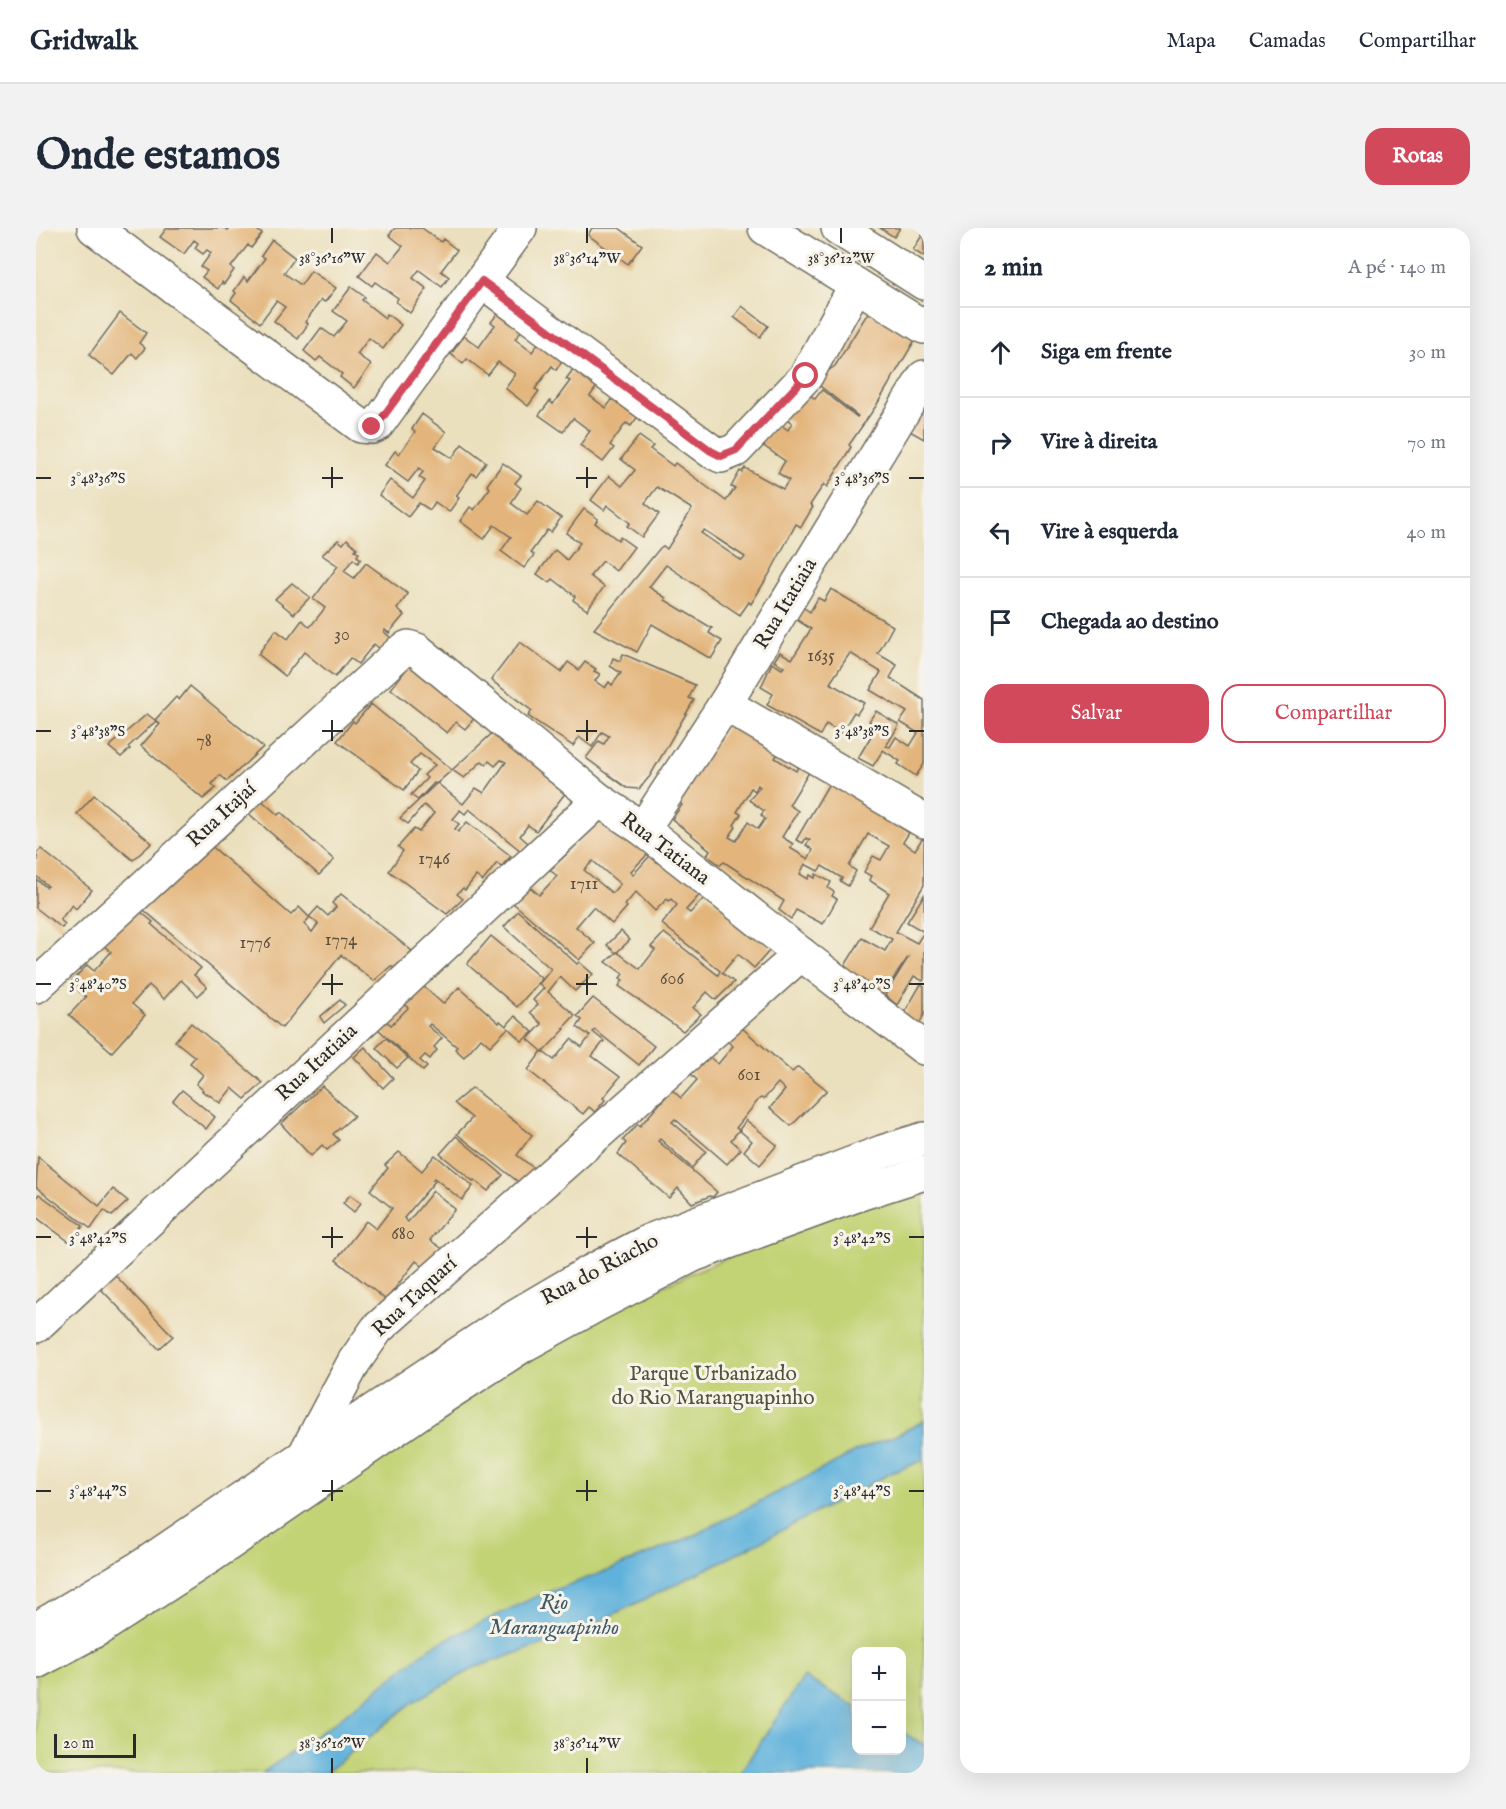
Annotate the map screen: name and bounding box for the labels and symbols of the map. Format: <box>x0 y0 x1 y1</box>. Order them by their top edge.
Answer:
text: 38°36'16"W <box>299 249 366 268</box>
text: 38°36'14"W <box>553 249 621 268</box>
text: 38°36'12"W <box>808 249 875 268</box>
route start <box>792 362 818 388</box>
route end <box>358 413 384 439</box>
text: 3°48'36"S <box>71 469 125 488</box>
text: 3°48'36"S <box>835 469 889 488</box>
street label: Rua Itatiaia <box>748 552 824 655</box>
house number: 30 <box>334 624 350 647</box>
house number: 1635 <box>807 645 835 668</box>
text: 3°48'38"S <box>71 722 125 741</box>
text: 3°48'38"S <box>835 722 889 741</box>
house number: 78 <box>196 730 212 753</box>
street label: Rua Itajaí <box>182 775 263 854</box>
street label: Rua Tatiana <box>615 807 716 892</box>
house number: 1746 <box>418 848 450 871</box>
house number: 1711 <box>570 873 598 896</box>
house number: 1774 <box>325 929 357 952</box>
house number: 1776 <box>239 932 271 955</box>
house number: 606 <box>660 968 684 991</box>
text: 3°48'40"S <box>69 975 127 994</box>
text: 3°48'40"S <box>833 975 891 994</box>
street label: Rua Itatiaia <box>270 1018 364 1108</box>
house number: 601 <box>737 1064 761 1087</box>
house number: 680 <box>391 1223 415 1246</box>
street label: Rua do Riacho <box>536 1228 664 1312</box>
text: 3°48'42"S <box>69 1229 127 1248</box>
text: 3°48'42"S <box>833 1229 891 1248</box>
street label: Rua Taquarí <box>367 1250 464 1343</box>
park label: Parque Urbanizado do Rio Maranguapinho <box>611 1361 815 1412</box>
text: 3°48'44"S <box>69 1482 127 1501</box>
text: 3°48'44"S <box>833 1482 891 1501</box>
water label: Rio Maranguapinho <box>489 1589 619 1642</box>
scale bar <box>54 1731 136 1758</box>
text: 38°36'16"W <box>299 1734 366 1753</box>
text: 38°36'14"W <box>553 1734 621 1753</box>

